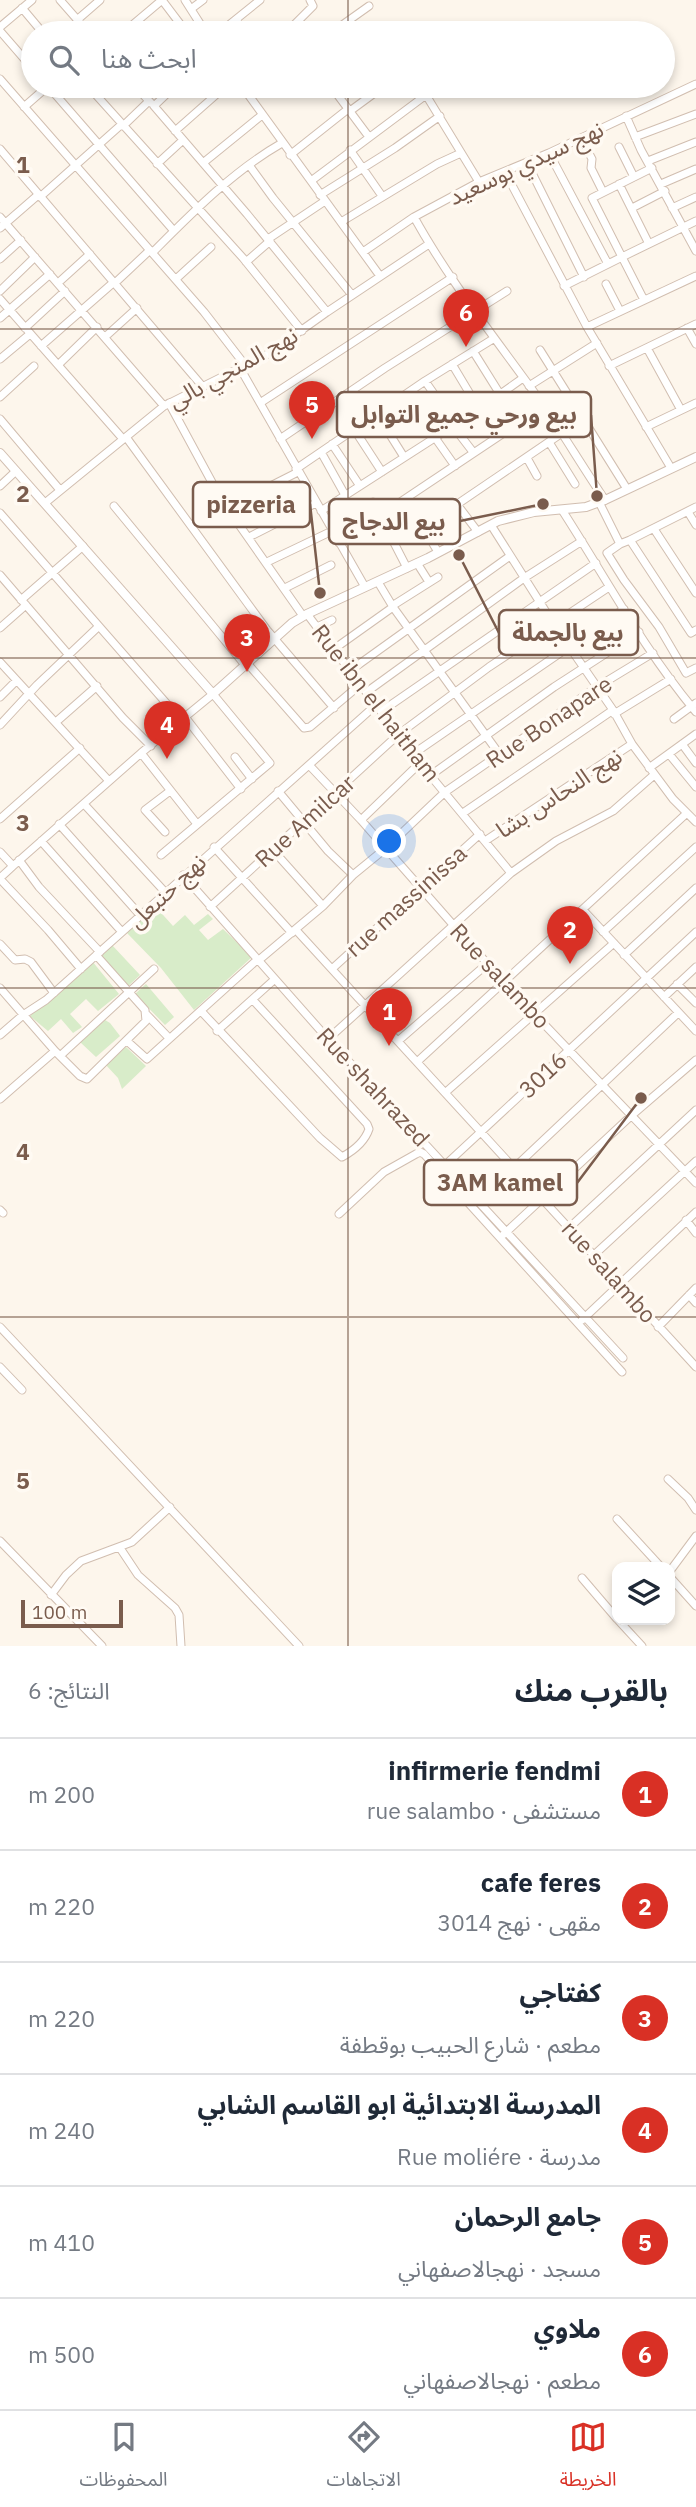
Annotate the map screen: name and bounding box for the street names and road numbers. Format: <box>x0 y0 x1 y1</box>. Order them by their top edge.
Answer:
street label: نهج سيدي بوسعيد <box>443 113 609 214</box>
street label: نهج المنجي بالي <box>162 319 304 418</box>
street label: Rue ibn el haitham <box>306 617 448 787</box>
street label: Rue Bonapare <box>480 668 617 774</box>
street label: نهج النحاس بشا <box>490 740 629 847</box>
street label: Rue Amilcar <box>248 767 361 873</box>
street label: rue massinissa <box>338 838 472 963</box>
street label: نهج حنبعل <box>121 846 214 936</box>
street label: Rue salambo <box>444 916 557 1035</box>
street label: Rue shahrazed <box>311 1020 437 1152</box>
street label: 3016 <box>512 1044 573 1104</box>
street label: rue salambo <box>556 1214 664 1329</box>

